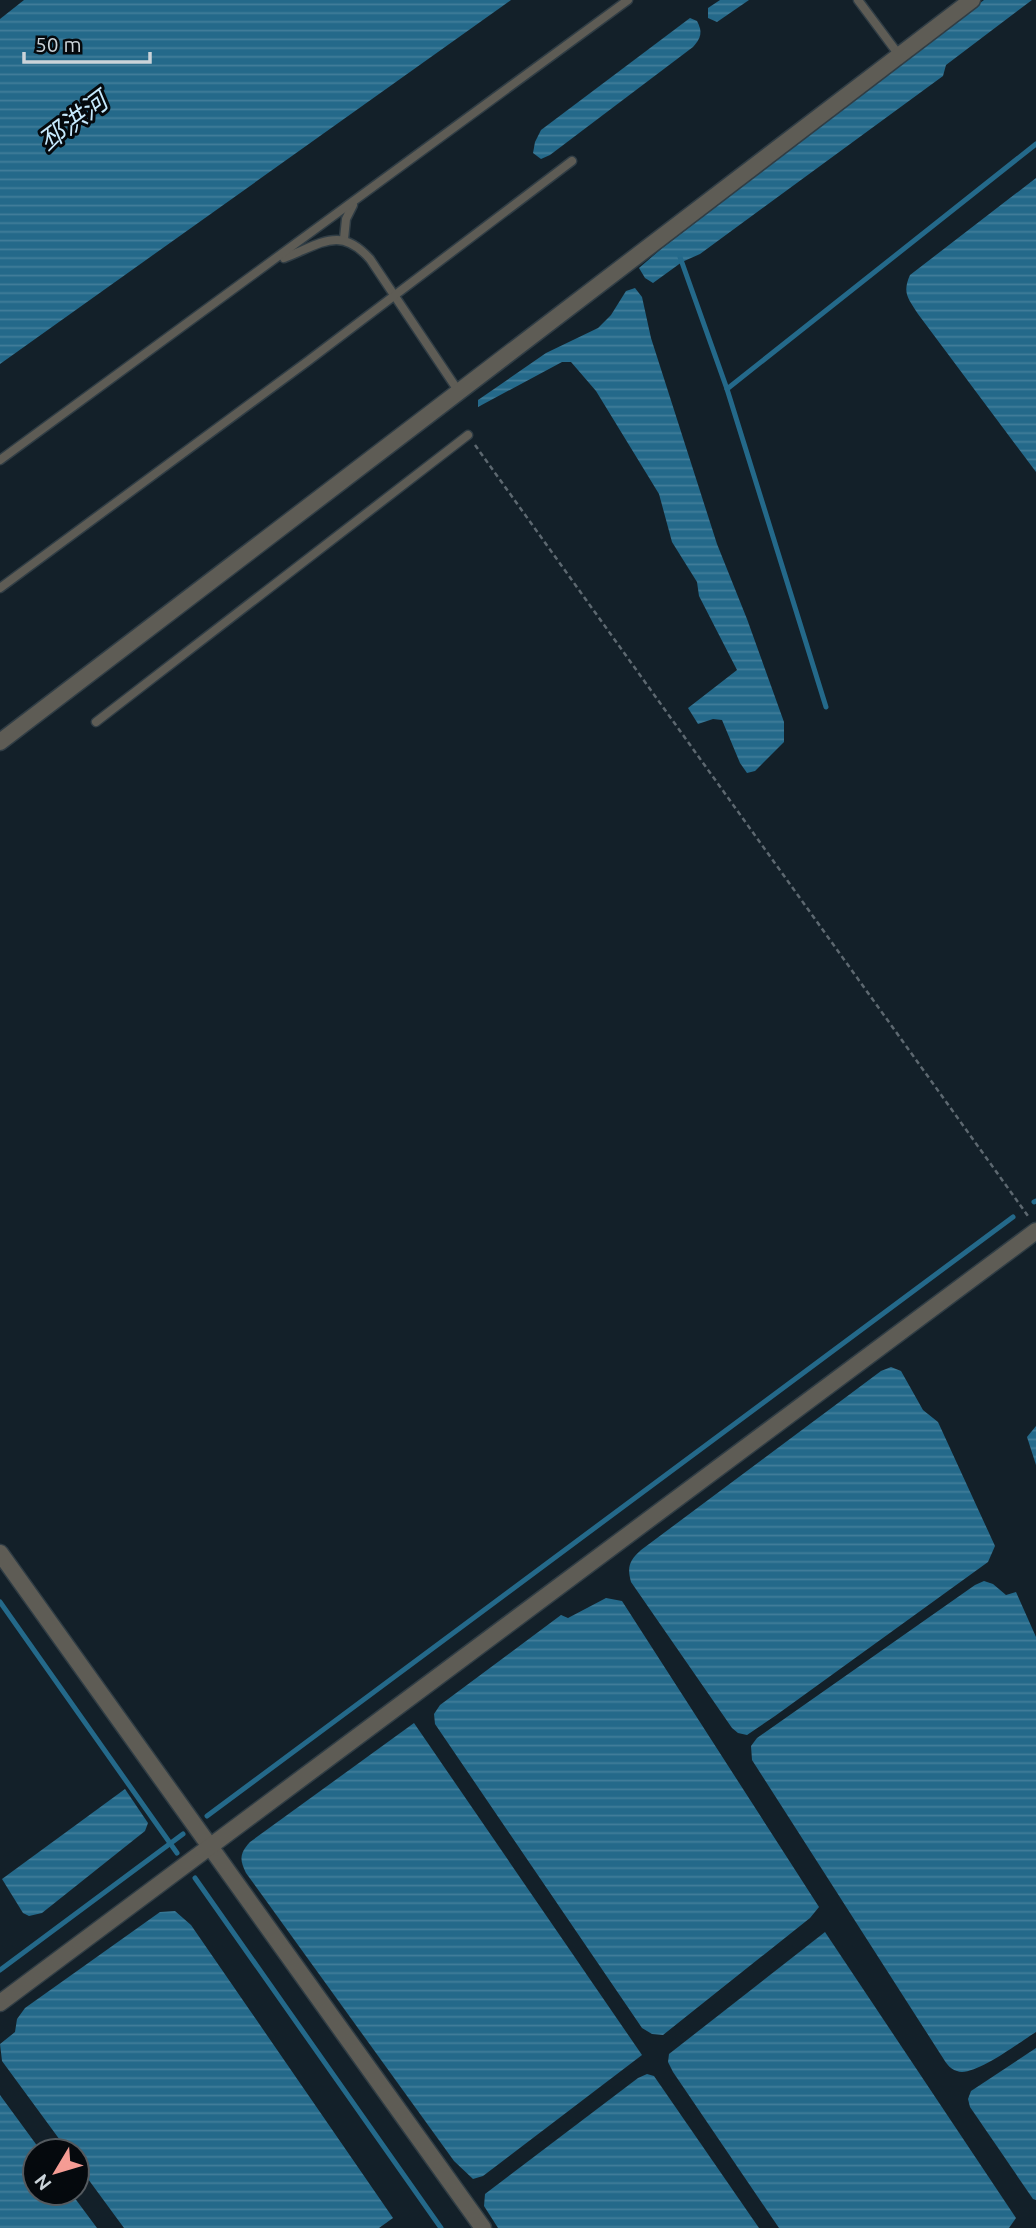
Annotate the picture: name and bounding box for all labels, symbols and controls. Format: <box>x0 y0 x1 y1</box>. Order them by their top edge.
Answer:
scale bar <box>24 21 150 65</box>
text: 50 m <box>35 32 82 56</box>
water label: 邳洪河 <box>33 83 117 156</box>
north arrow <box>21 2137 91 2207</box>
text: N <box>30 2170 56 2195</box>

